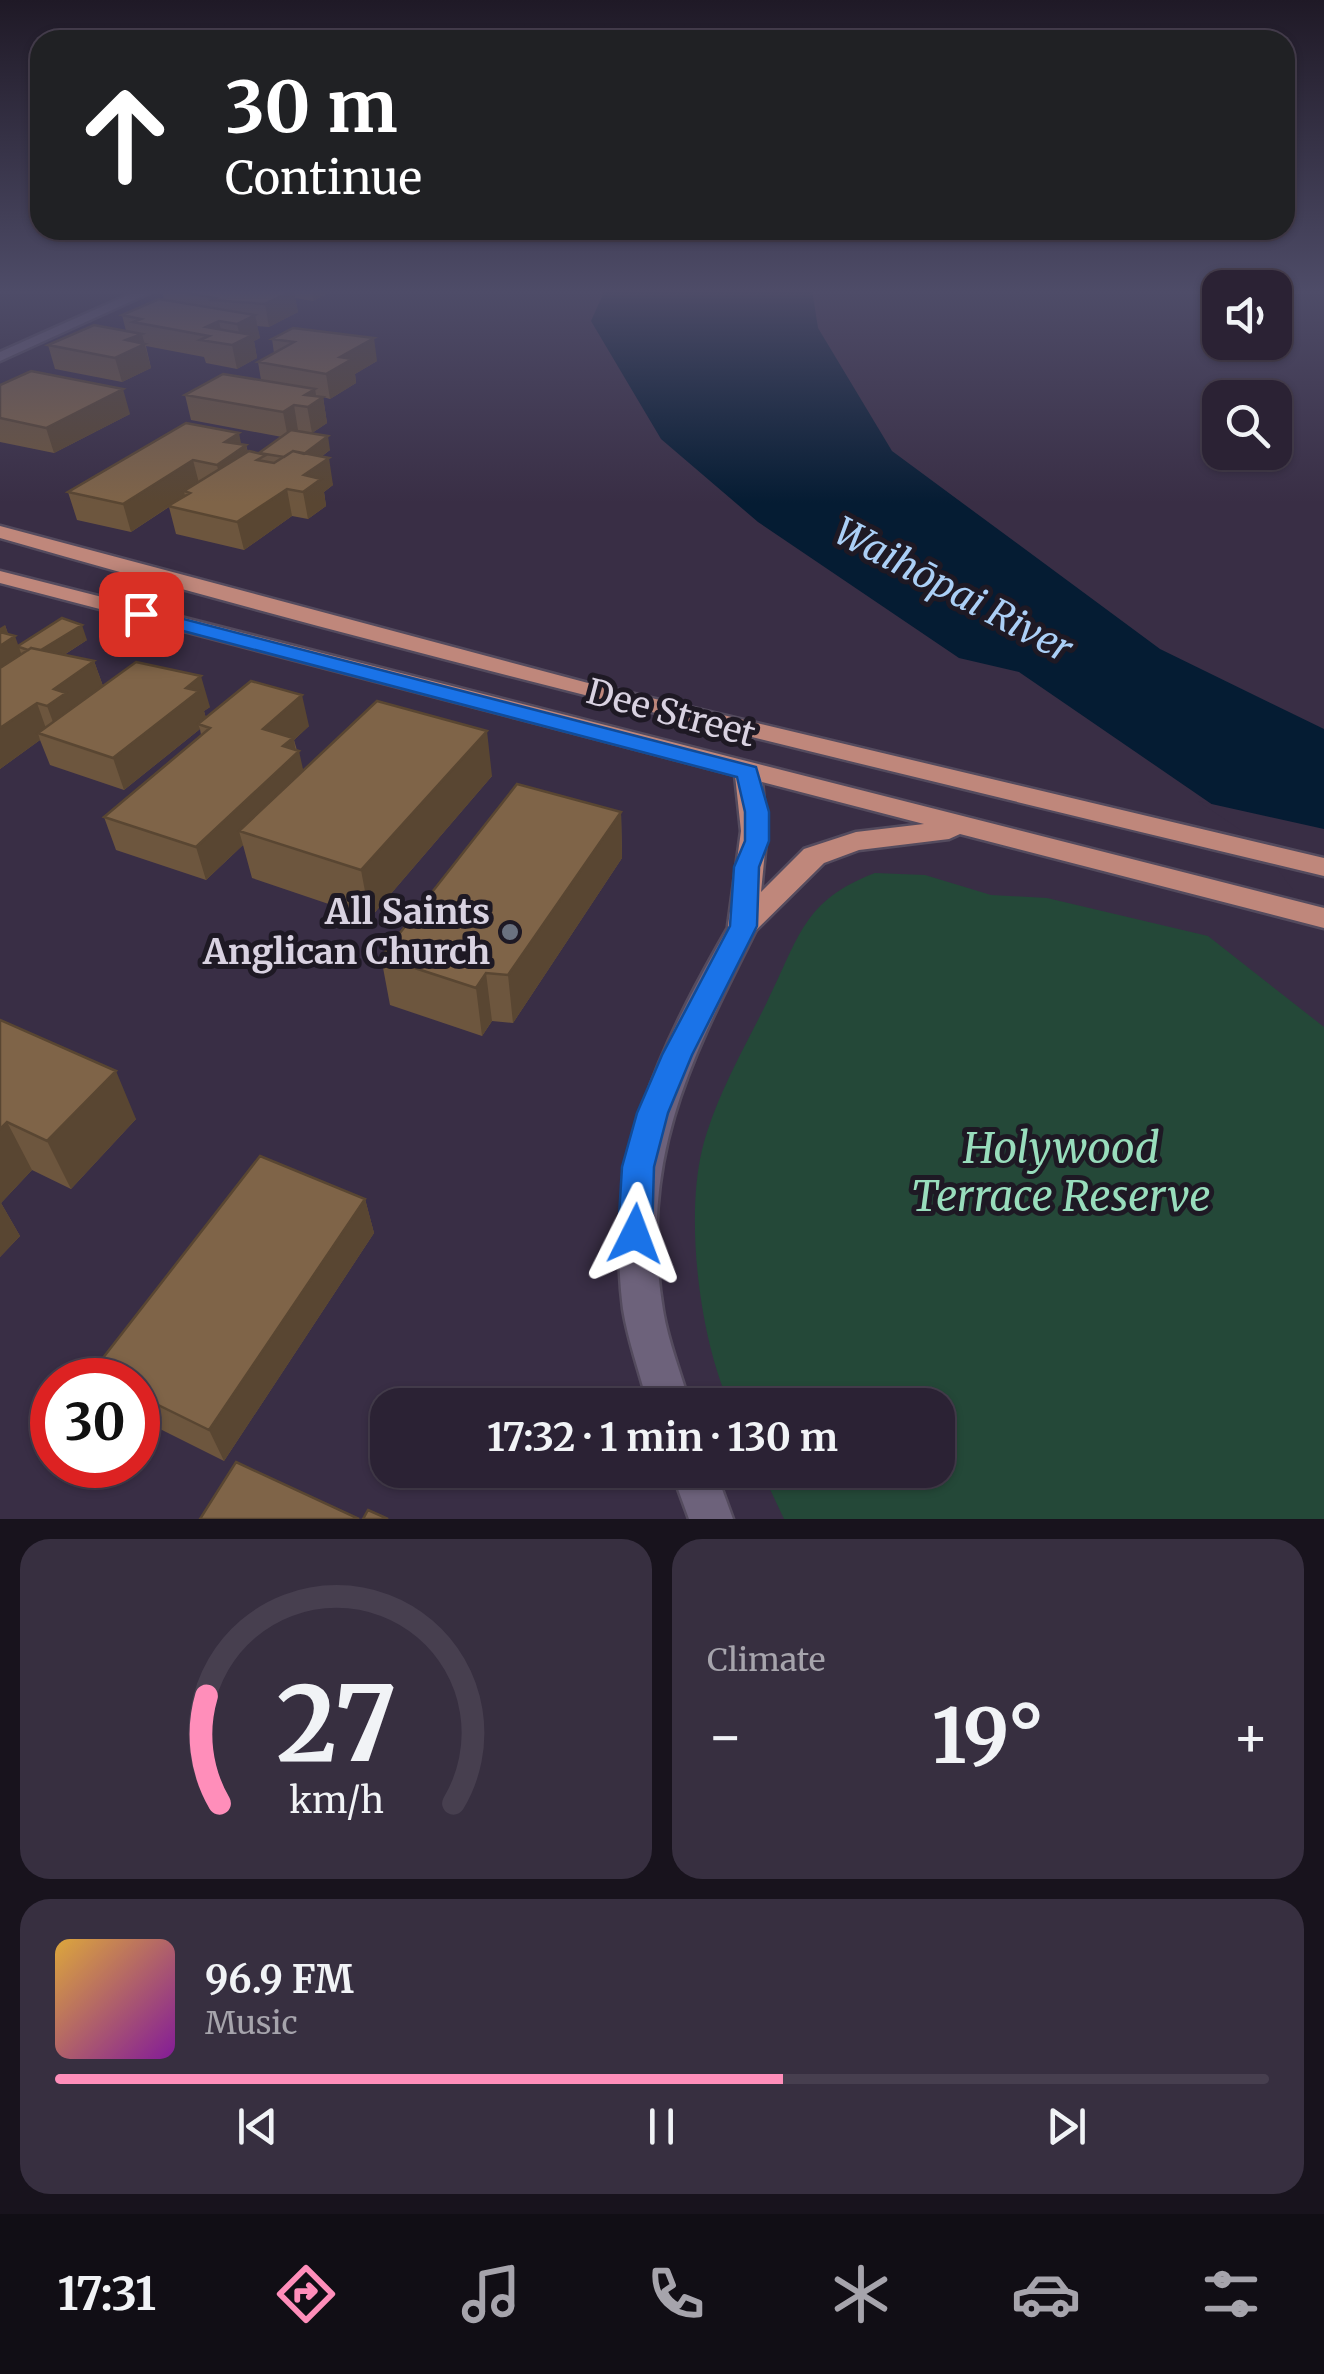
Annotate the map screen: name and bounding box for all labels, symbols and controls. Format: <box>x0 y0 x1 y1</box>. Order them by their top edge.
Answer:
text: 30 m <box>225 63 398 151</box>
icon: ahead <box>60 70 190 200</box>
text: Continue <box>225 150 422 206</box>
map controls <box>1202 270 1292 470</box>
button: sound <box>1202 270 1292 360</box>
button: search <box>1202 380 1292 470</box>
water label: Waihōpai River <box>826 507 1081 672</box>
pin <box>99 572 184 657</box>
icon: arrive <box>114 587 169 642</box>
street label: Dee Street <box>582 669 760 757</box>
place label: All Saints Anglican Church <box>202 890 490 974</box>
marker: All Saints Anglican Church <box>499 921 521 943</box>
park label: Holywood Terrace Reserve <box>911 1122 1211 1222</box>
position arrow <box>583 1182 687 1286</box>
speed limit sign: 30 <box>30 1358 160 1488</box>
text: 17:32 · 1 min · 130 m <box>487 1414 838 1461</box>
text: Climate <box>707 1640 825 1680</box>
text: 27 <box>276 1659 396 1789</box>
text: 19° <box>932 1689 1044 1783</box>
text: − <box>707 1702 744 1771</box>
text: + <box>1232 1702 1269 1771</box>
text: km/h <box>289 1778 383 1823</box>
text: 96.9 FM <box>205 1956 354 2003</box>
text: Music <box>205 2003 298 2043</box>
icon: previous <box>230 2099 285 2154</box>
icon: pause <box>634 2099 689 2154</box>
icon: next <box>1039 2099 1094 2154</box>
icon: directions <box>271 2259 341 2329</box>
icon: music <box>456 2259 526 2329</box>
icon: phone <box>641 2259 711 2329</box>
icon: climate <box>826 2259 896 2329</box>
icon: car <box>1011 2259 1081 2329</box>
icon: filters <box>1196 2259 1266 2329</box>
text: 17:31 <box>58 2266 156 2322</box>

